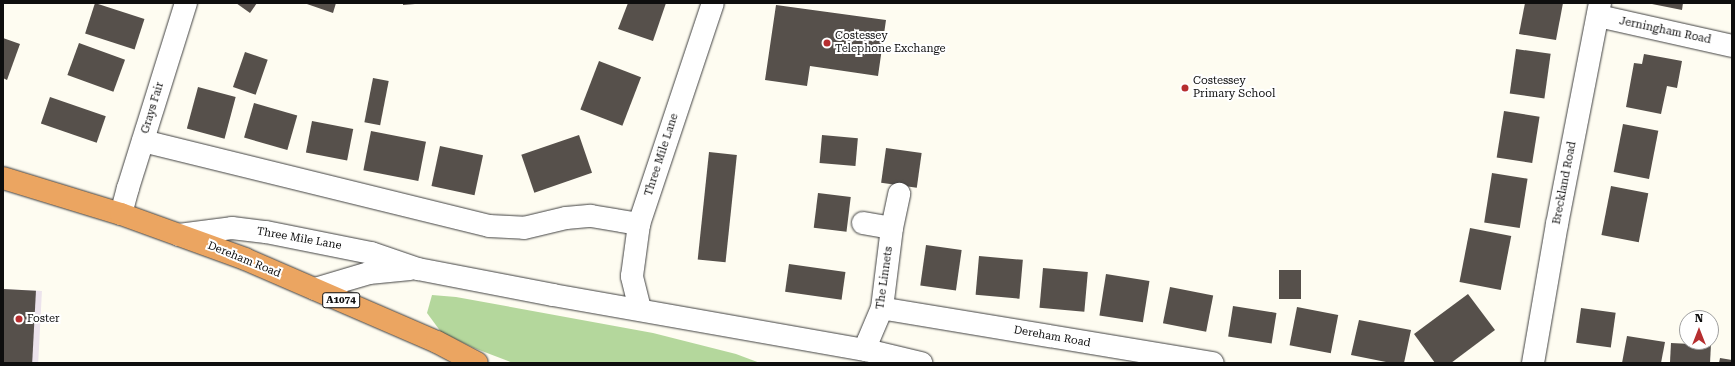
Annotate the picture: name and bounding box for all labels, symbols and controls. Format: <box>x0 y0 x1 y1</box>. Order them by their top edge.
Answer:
street label: Jerningham Road <box>1618 15 1712 47</box>
place label: Costessey Telephone Exchange <box>835 30 946 56</box>
marker: Costessey Telephone Exchange <box>822 38 832 48</box>
place label: Costessey Primary School <box>1193 75 1275 101</box>
street label: Grays Fair <box>139 81 167 135</box>
marker: Costessey Primary School <box>1180 83 1190 93</box>
street label: Three Mile Lane <box>642 112 682 198</box>
street label: Breckland Road <box>1551 140 1579 226</box>
street label: Three Mile Lane <box>255 225 343 253</box>
street label: Dereham Road <box>205 239 283 281</box>
street label: The Linnets <box>874 246 896 310</box>
road number: A1074 <box>322 292 360 308</box>
north arrow <box>1679 310 1719 350</box>
place label: Foster <box>27 312 60 326</box>
text: N <box>1695 312 1703 325</box>
marker: Foster <box>14 314 24 324</box>
street label: Dereham Road <box>1013 324 1091 350</box>

